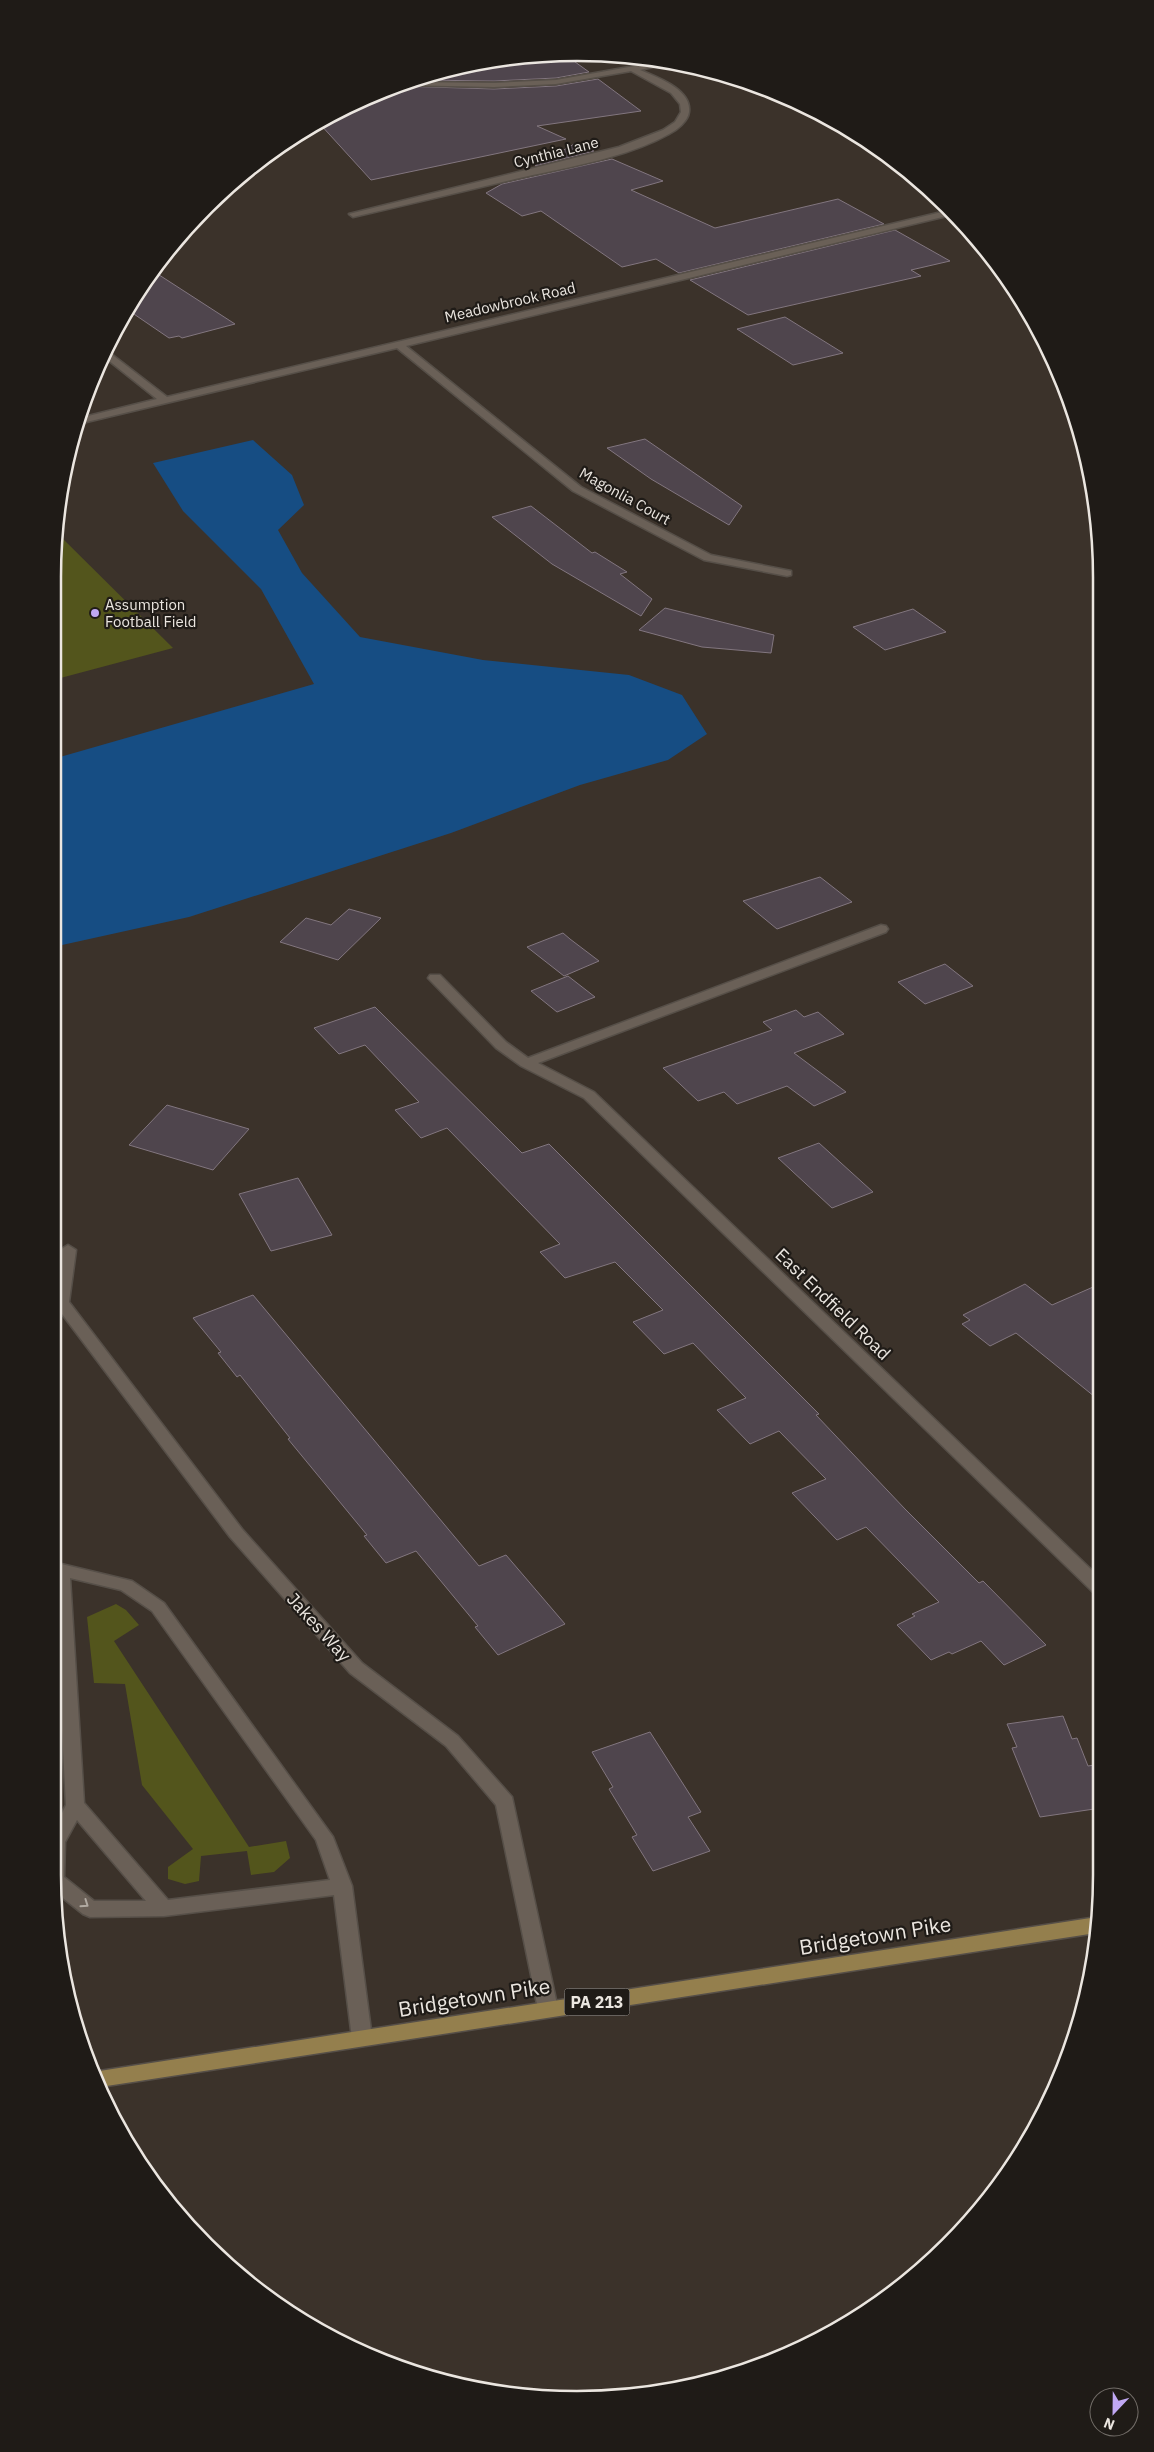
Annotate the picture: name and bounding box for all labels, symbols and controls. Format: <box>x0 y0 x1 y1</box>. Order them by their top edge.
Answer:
street label: Cynthia Lane <box>512 132 600 172</box>
street label: Meadowbrook Road <box>443 278 577 326</box>
street label: Magonlia Court <box>576 463 674 529</box>
place label: Assumption Football Field <box>105 595 197 631</box>
marker: Assumption Football Field <box>89 607 101 619</box>
street label: East Endfield Road <box>771 1243 895 1365</box>
street label: Jakes Way <box>282 1588 356 1666</box>
one-way arrow <box>79 1898 89 1907</box>
street label: Bridgetown Pike <box>797 1909 953 1961</box>
street label: Bridgetown Pike <box>396 1971 552 2023</box>
road number: PA 213 <box>564 1988 630 2015</box>
north arrow <box>1089 2387 1139 2437</box>
text: N <box>1101 2414 1117 2434</box>

